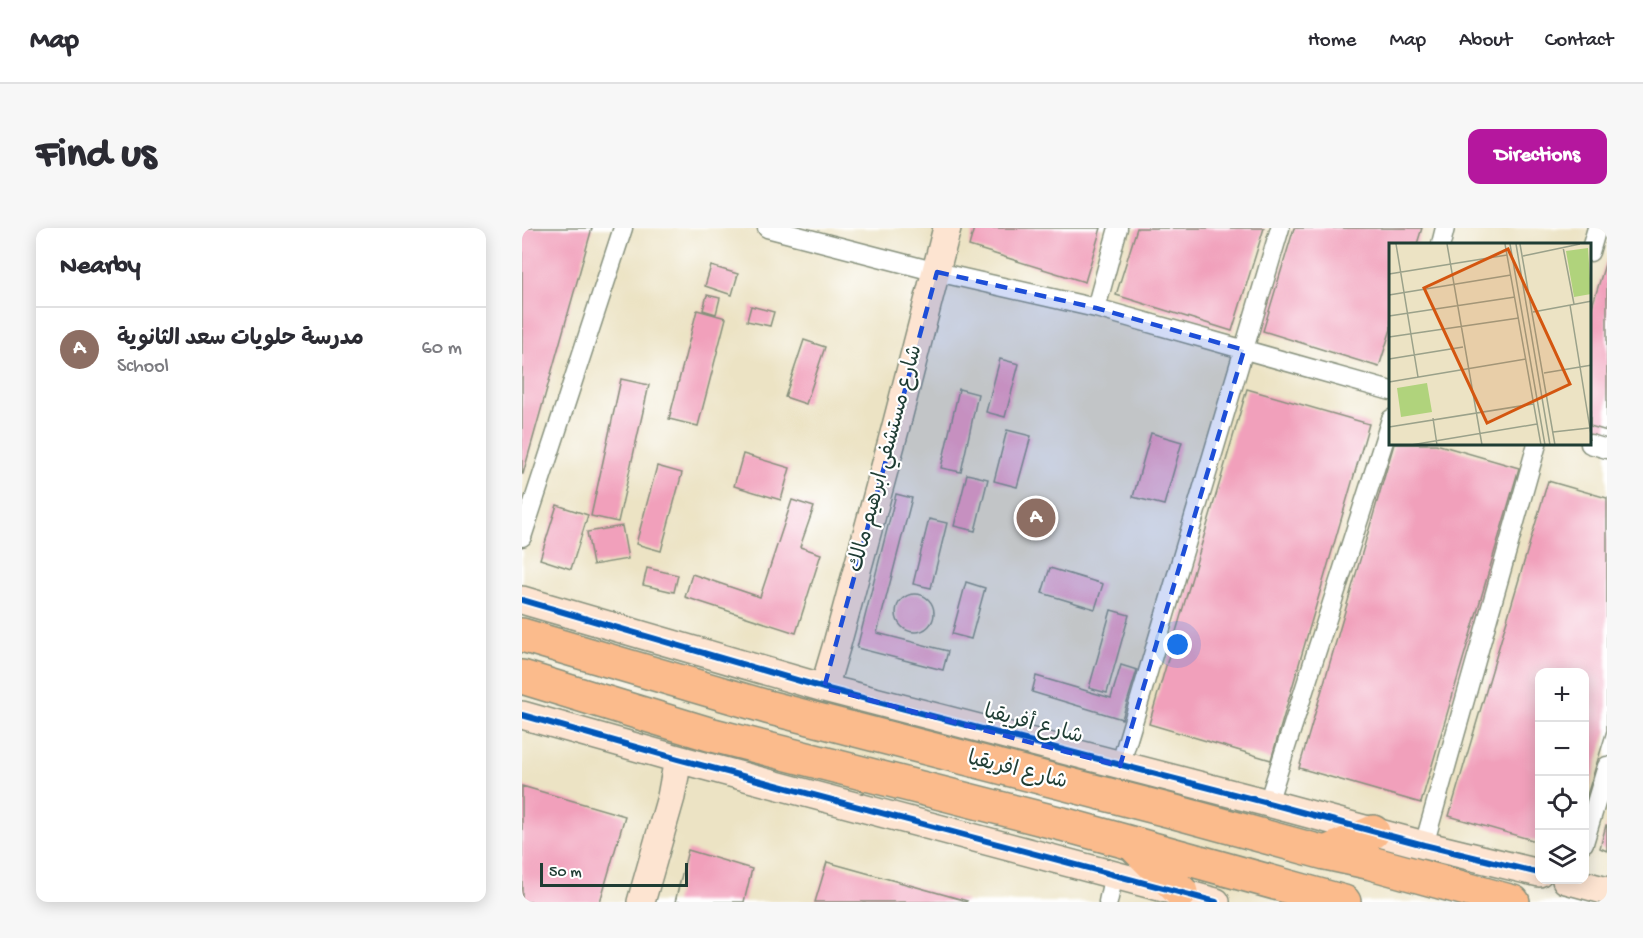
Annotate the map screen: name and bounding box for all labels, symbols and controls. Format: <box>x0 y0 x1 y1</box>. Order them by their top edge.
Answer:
text: Map <box>30 25 79 58</box>
text: Home <box>1308 29 1356 54</box>
text: Map <box>1389 29 1426 54</box>
text: About <box>1459 29 1512 54</box>
text: Contact <box>1545 29 1613 54</box>
button: Directions <box>1468 129 1607 184</box>
text: Find us <box>36 132 156 181</box>
inset map <box>1389 243 1592 446</box>
text: Nearby <box>60 252 141 283</box>
text: مدرسة حلويات سعد الثانوية <box>117 327 364 353</box>
text: A <box>74 338 85 361</box>
text: 60 m <box>422 338 462 361</box>
street label: شارع مستشفي ابرهيم مالك <box>845 343 932 576</box>
text: School <box>117 356 169 379</box>
pin: A <box>1016 496 1056 540</box>
your location <box>1163 630 1192 659</box>
map controls <box>1535 668 1589 884</box>
button: + <box>1535 668 1589 722</box>
street label: شارع أفريقيا <box>981 698 1086 751</box>
button: − <box>1535 722 1589 776</box>
street label: شارع افريقيا <box>965 748 1069 796</box>
button: locate <box>1535 776 1589 830</box>
button: layers <box>1535 830 1589 884</box>
scale bar <box>540 860 688 888</box>
text: 50 m <box>549 864 582 883</box>

